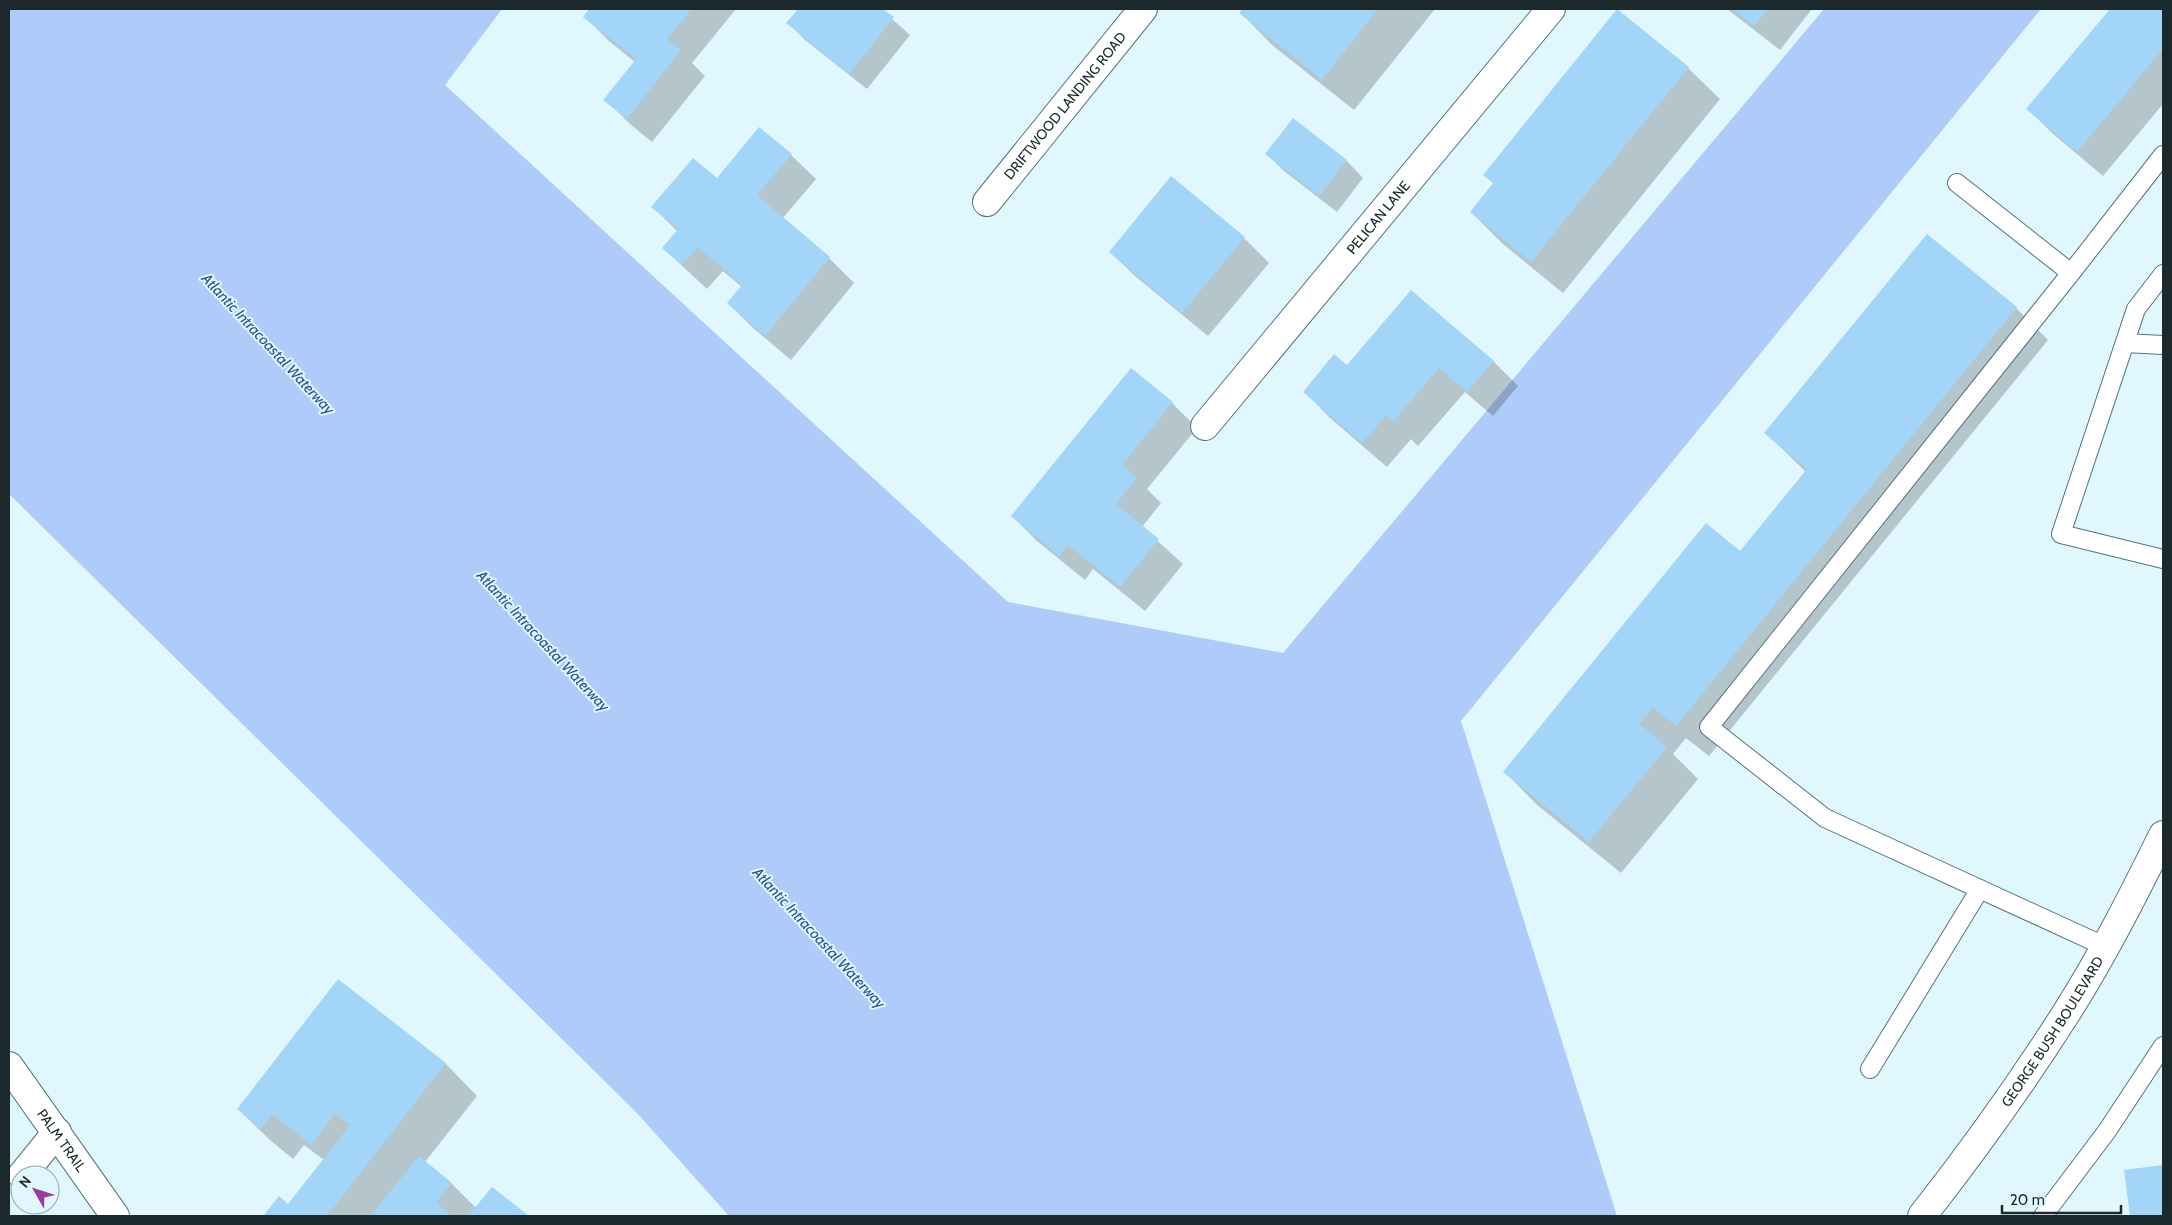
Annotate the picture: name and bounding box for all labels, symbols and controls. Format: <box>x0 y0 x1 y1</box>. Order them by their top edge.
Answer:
street label: DRIFTWOOD LANDING ROAD <box>1000 28 1130 183</box>
street label: PELICAN LANE <box>1342 177 1414 258</box>
water label: Atlantic Intracoastal Waterway <box>197 269 339 419</box>
water label: Atlantic Intracoastal Waterway <box>472 566 614 716</box>
water label: Atlantic Intracoastal Waterway <box>748 863 890 1013</box>
street label: GEORGE BUSH BOULEVARD <box>1997 953 2107 1110</box>
street label: PALM TRAIL <box>33 1105 90 1175</box>
north arrow <box>10 1165 60 1215</box>
text: N <box>15 1172 35 1191</box>
scale bar <box>2002 1182 2121 1214</box>
text: 20 m <box>2010 1191 2045 1209</box>

